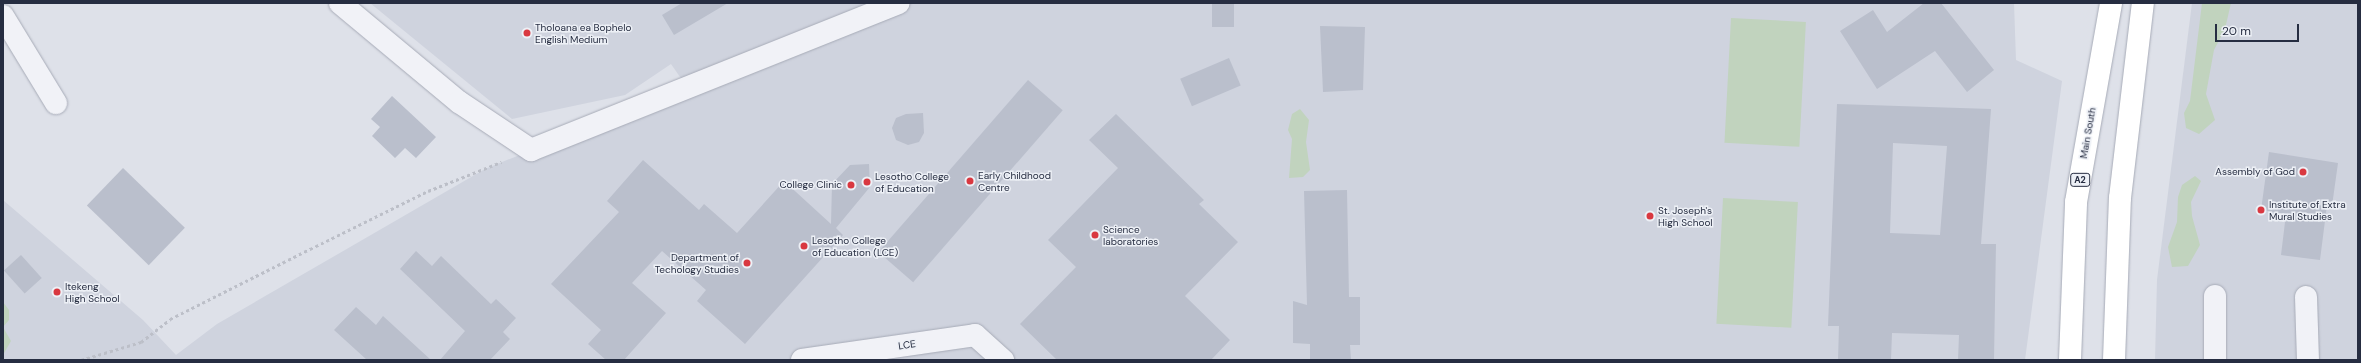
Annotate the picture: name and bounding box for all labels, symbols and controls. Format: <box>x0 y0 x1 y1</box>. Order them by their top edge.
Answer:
scale bar <box>2217 16 2301 42</box>
place label: Tholoana ea Bophelo English Medium <box>535 21 631 44</box>
text: 20 m <box>2222 23 2251 39</box>
marker: Tholoana ea Bophelo English Medium <box>522 28 532 38</box>
street label: Main South <box>2078 106 2098 160</box>
place label: Assembly of God <box>2215 166 2295 178</box>
marker: Assembly of God <box>2298 167 2308 177</box>
place label: Early Childhood Centre <box>978 169 1051 192</box>
place label: Lesotho College of Education <box>875 170 949 194</box>
road number: A2 <box>2070 173 2090 187</box>
marker: Early Childhood Centre <box>965 176 975 186</box>
marker: Lesotho College of Education <box>862 177 872 187</box>
place label: College Clinic <box>779 179 842 191</box>
marker: College Clinic <box>845 179 857 191</box>
place label: Institute of Extra Mural Studies <box>2269 198 2346 222</box>
place label: St. Joseph's High School <box>1658 204 1713 228</box>
marker: Institute of Extra Mural Studies <box>2256 205 2266 215</box>
marker: St. Joseph's High School <box>1645 211 1655 221</box>
place label: Science laboratories <box>1103 223 1158 246</box>
marker: Science laboratories <box>1090 230 1100 240</box>
place label: Lesotho College of Education (LCE) <box>812 234 898 258</box>
marker: Lesotho College of Education (LCE) <box>799 241 809 251</box>
place label: Department of Techology Studies <box>655 251 739 274</box>
marker: Department of Techology Studies <box>742 258 752 268</box>
place label: Itekeng High School <box>65 280 120 304</box>
marker: Itekeng High School <box>52 287 62 297</box>
street label: LCE <box>898 338 916 352</box>

